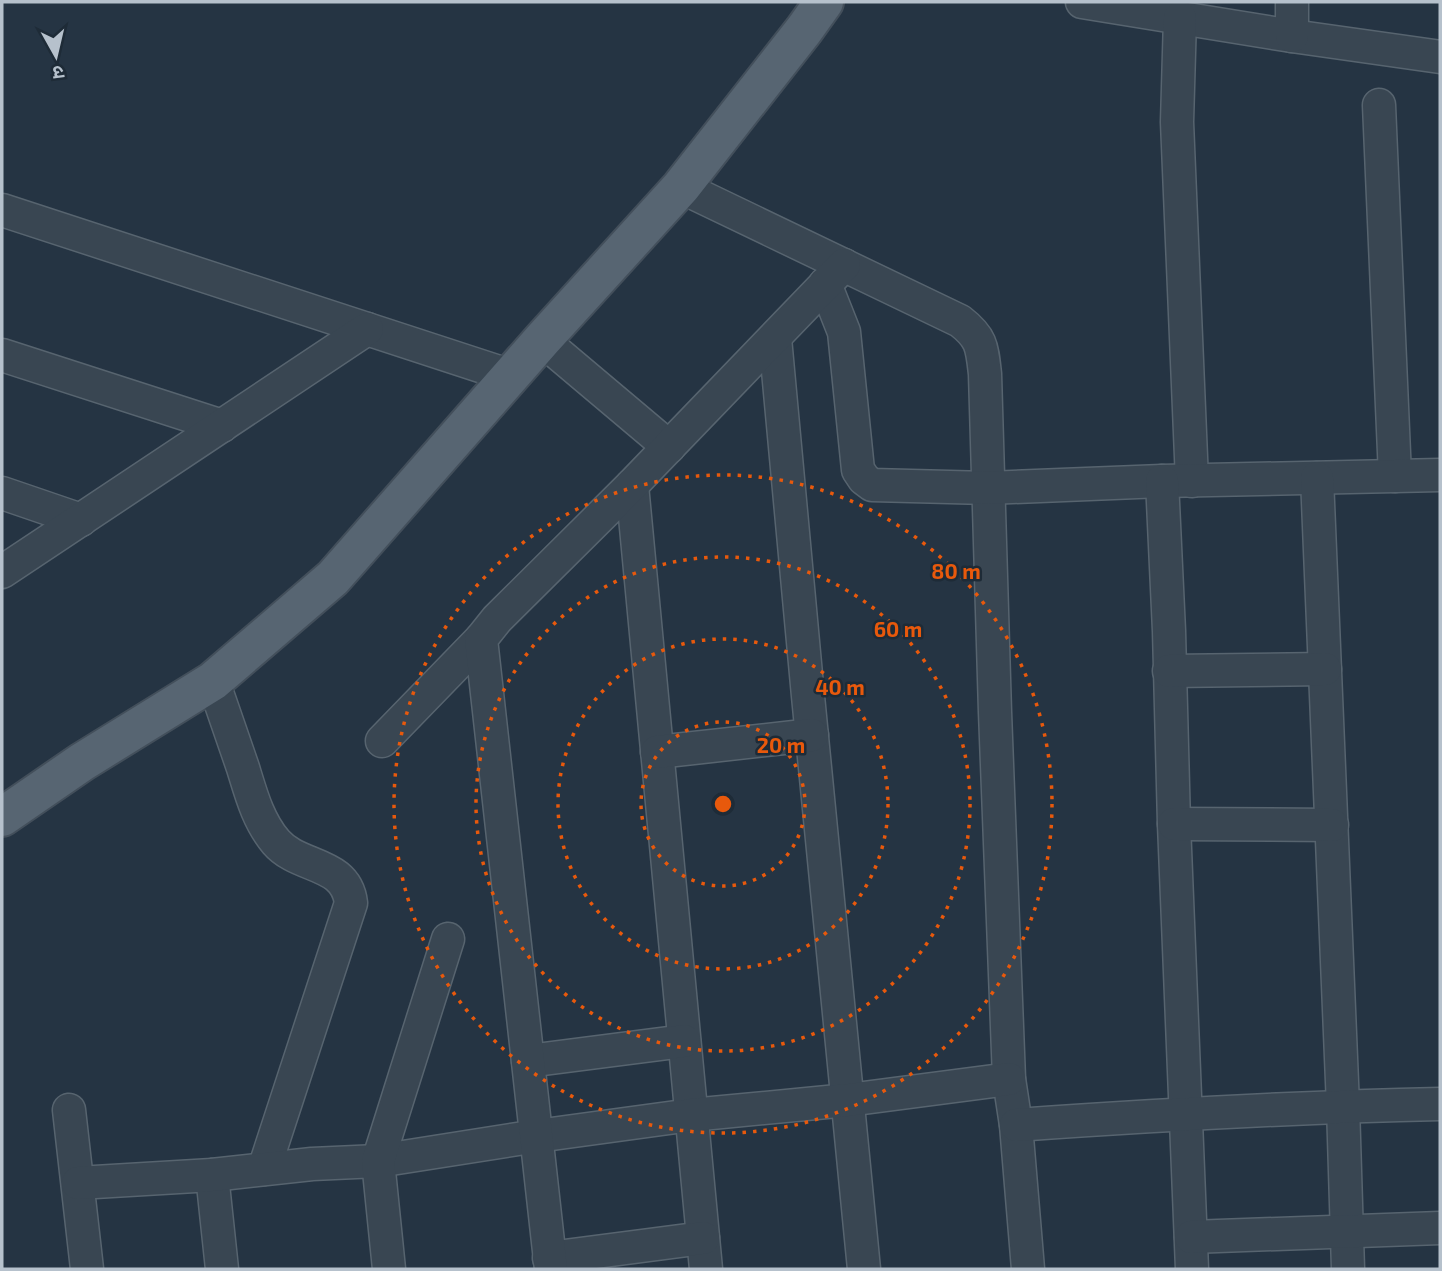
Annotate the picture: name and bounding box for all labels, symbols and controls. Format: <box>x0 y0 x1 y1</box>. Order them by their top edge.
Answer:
north arrow <box>21 21 91 91</box>
text: उ <box>50 61 66 86</box>
text: 80 m <box>931 558 981 583</box>
text: 60 m <box>874 616 922 641</box>
text: 40 m <box>815 674 865 699</box>
text: 20 m <box>757 732 805 757</box>
centre of rings <box>711 792 735 816</box>

